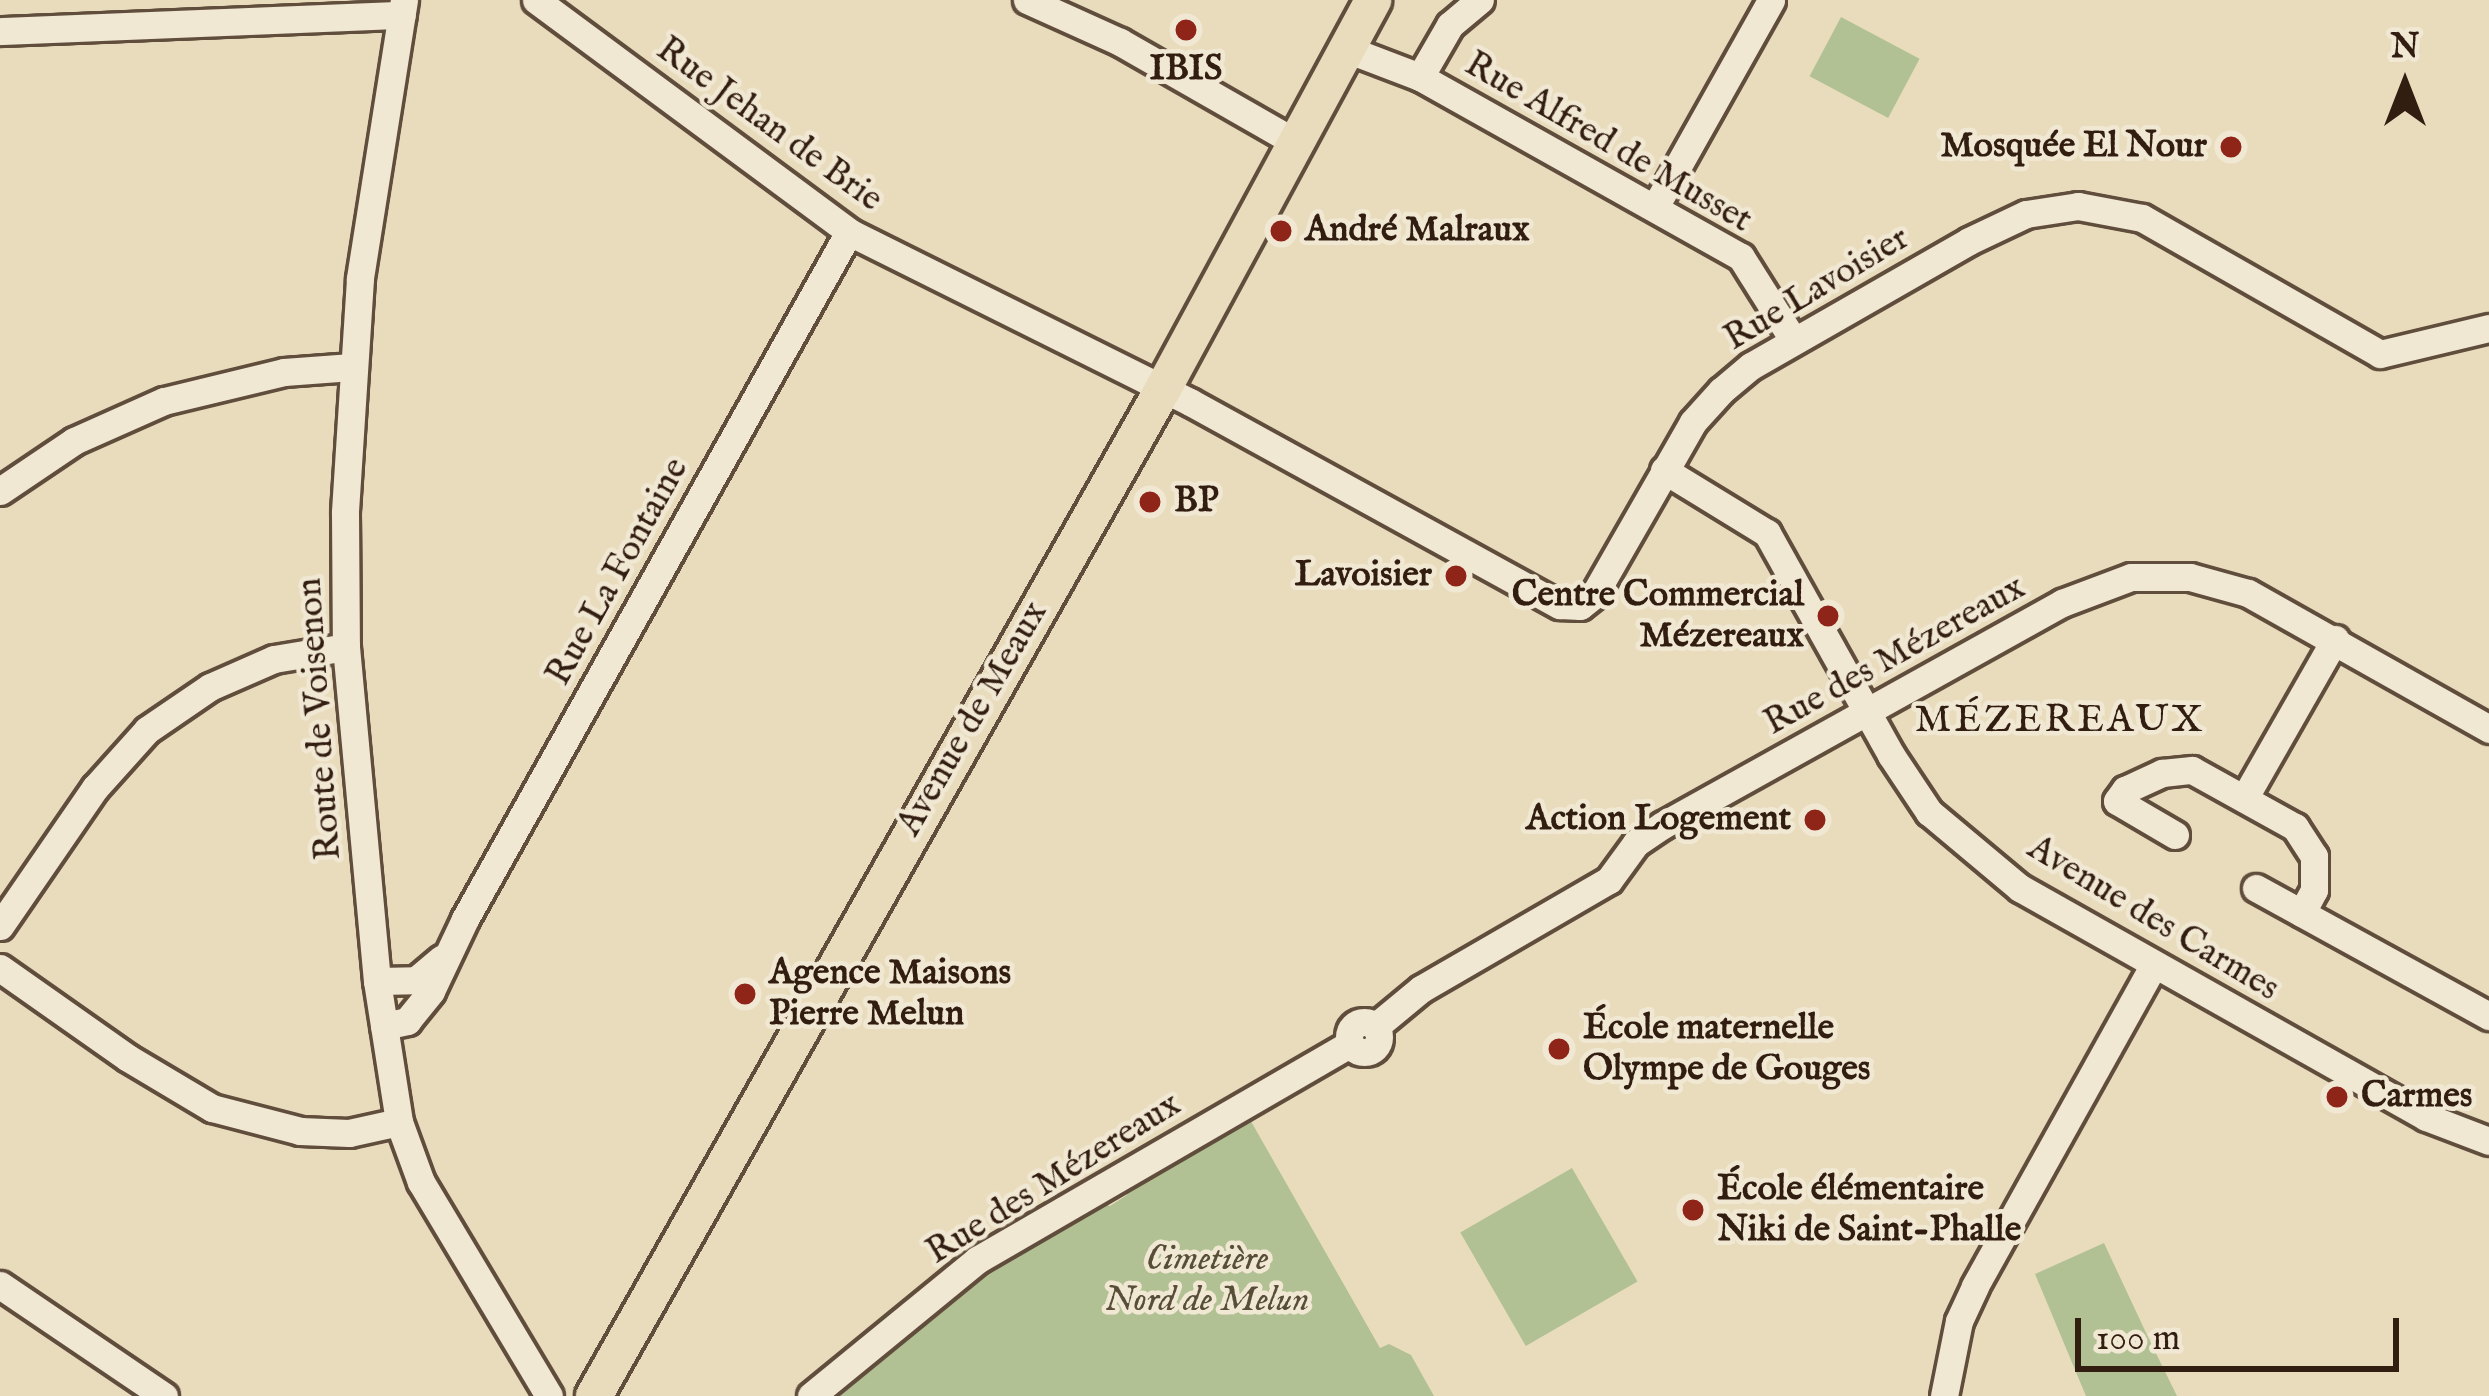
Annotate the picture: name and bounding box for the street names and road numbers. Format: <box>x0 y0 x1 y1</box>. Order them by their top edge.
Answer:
street label: Rue Jehan de Brie <box>648 28 890 222</box>
street label: Rue Alfred de Musset <box>1457 43 1759 243</box>
street label: Rue Lavoisier <box>1717 217 1917 361</box>
street label: Rue La Fontaine <box>538 451 698 693</box>
street label: Rue des Mézereaux <box>1757 567 2033 745</box>
street label: Route de Voisenon <box>289 576 351 862</box>
street label: Avenue de Meaux <box>888 594 1058 844</box>
street label: Avenue des Carmes <box>2020 827 2286 1011</box>
street label: Rue des Mézereaux <box>919 1084 1189 1274</box>

